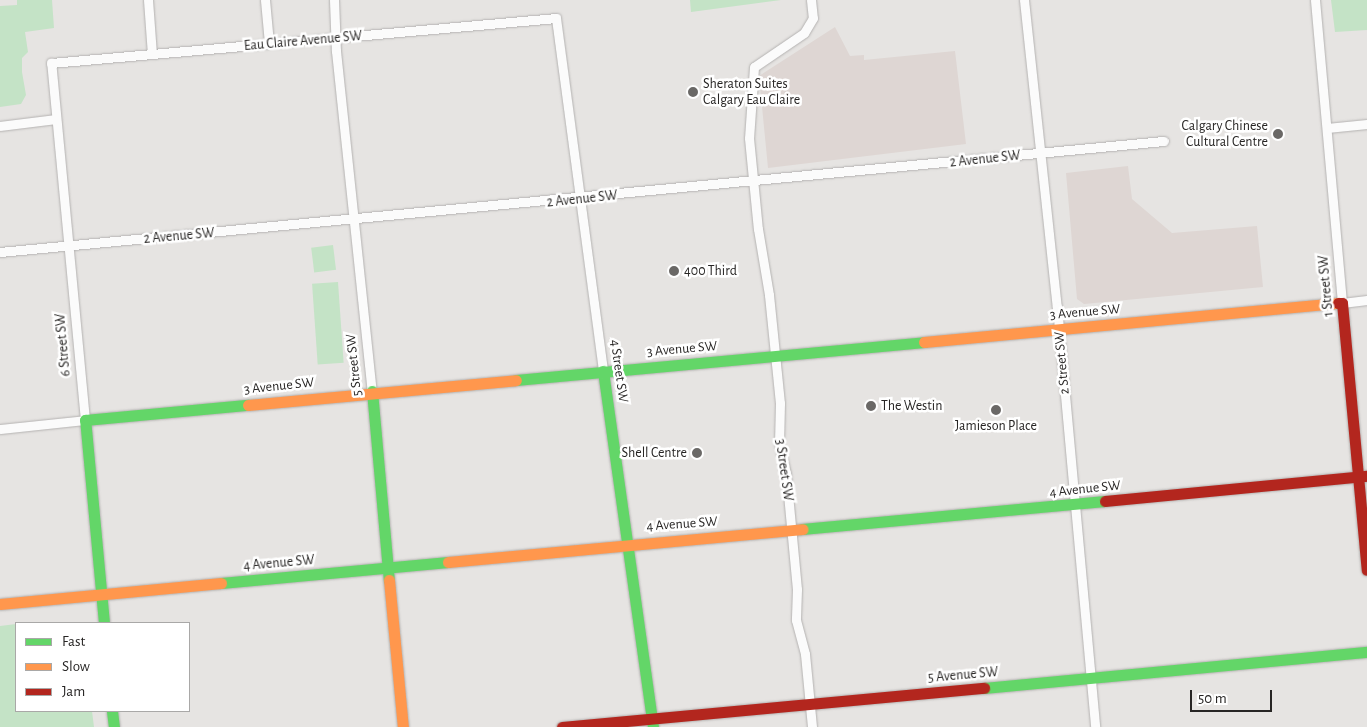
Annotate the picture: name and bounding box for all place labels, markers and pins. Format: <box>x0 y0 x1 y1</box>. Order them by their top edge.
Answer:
place label: Sheraton Suites Calgary Eau Claire <box>703 76 800 108</box>
marker: Sheraton Suites Calgary Eau Claire <box>687 86 699 98</box>
place label: Calgary Chinese Cultural Centre <box>1182 118 1268 150</box>
marker: Calgary Chinese Cultural Centre <box>1272 128 1284 140</box>
place label: 400 Third <box>684 263 737 279</box>
marker: 400 Third <box>668 265 680 277</box>
place label: The Westin <box>881 398 942 414</box>
marker: The Westin <box>865 400 877 412</box>
marker: Jamieson Place <box>990 404 1002 416</box>
place label: Jamieson Place <box>955 418 1037 434</box>
place label: Shell Centre <box>621 445 687 461</box>
marker: Shell Centre <box>691 447 703 459</box>

